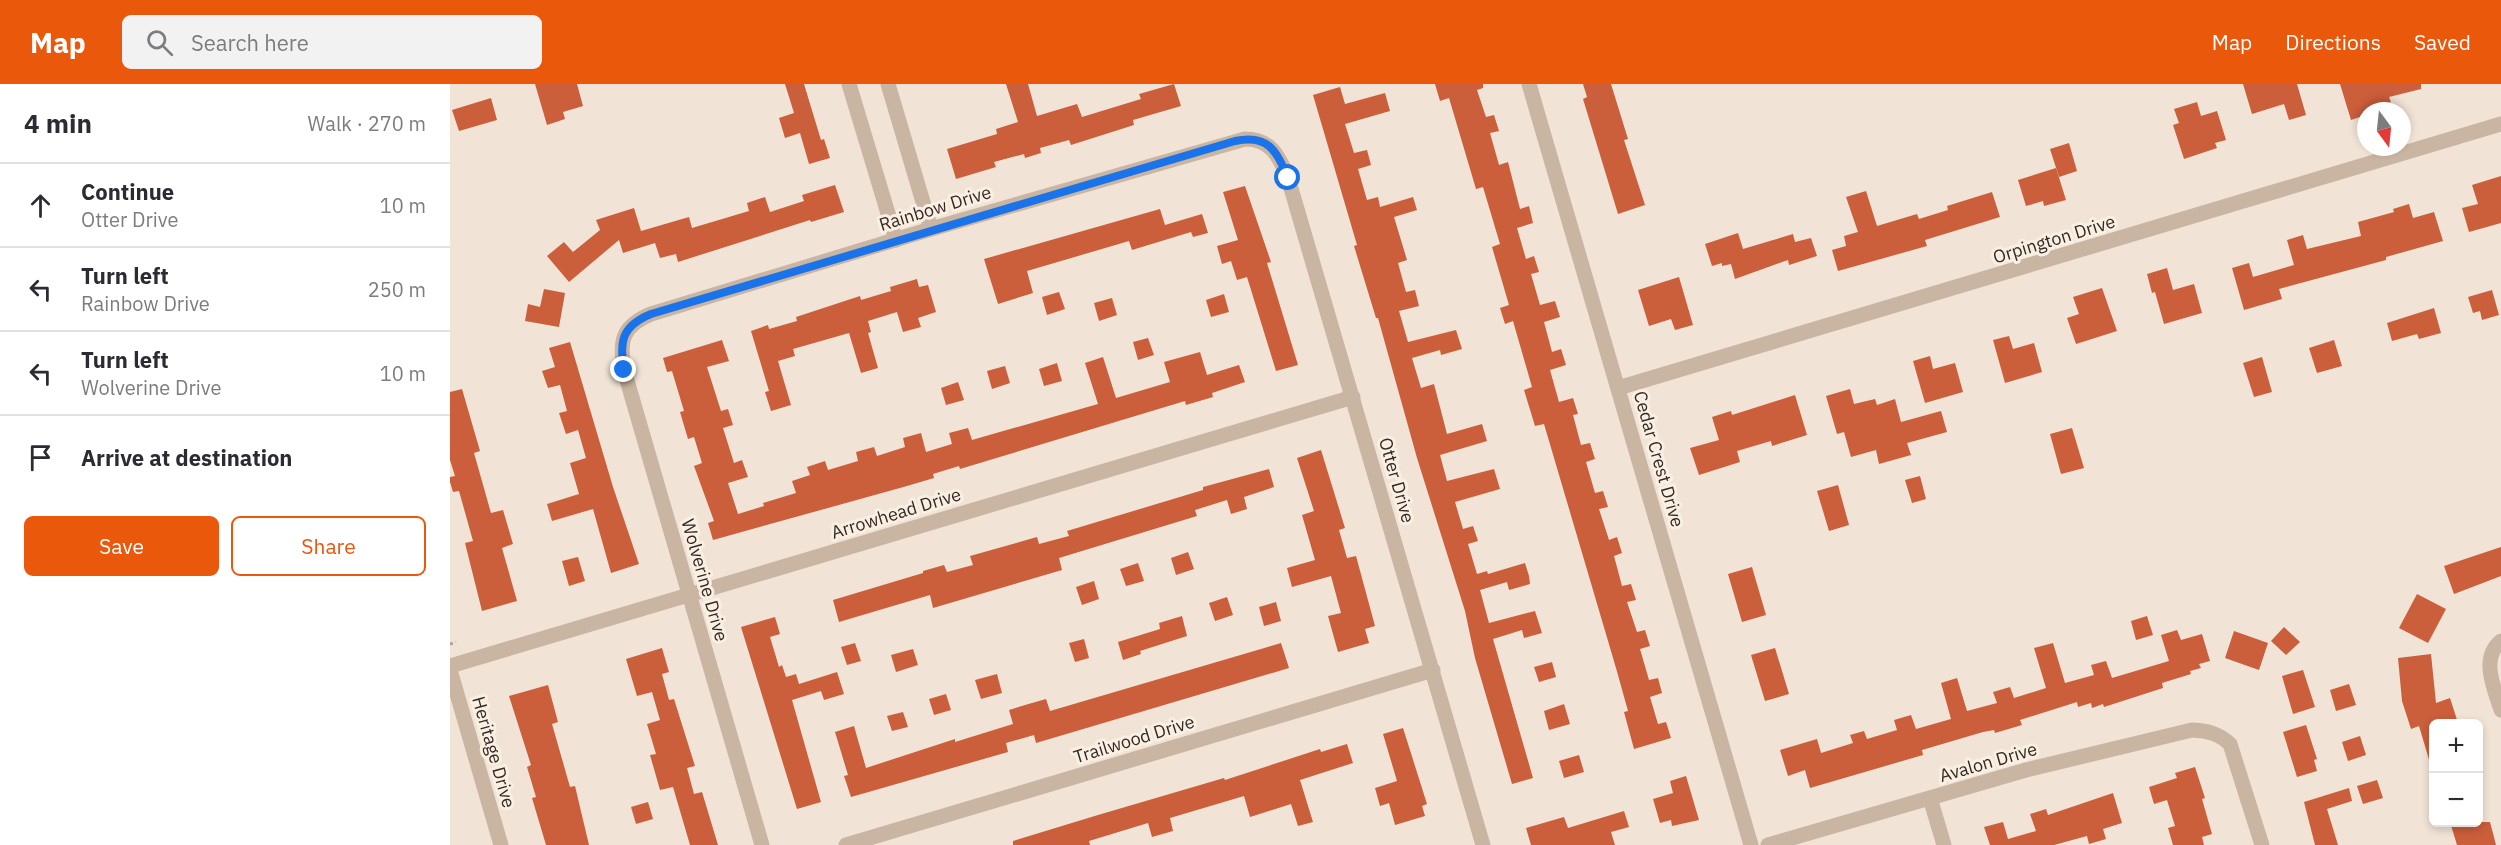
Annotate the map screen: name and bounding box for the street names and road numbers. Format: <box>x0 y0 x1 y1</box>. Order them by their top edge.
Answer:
street label: Rainbow Drive <box>876 180 994 236</box>
street label: Orpington Drive <box>1990 209 2118 269</box>
street label: Cedar Crest Drive <box>1629 388 1689 530</box>
street label: Otter Drive <box>1374 435 1420 525</box>
street label: Arrowhead Drive <box>828 482 964 544</box>
street label: Wolverine Drive <box>677 516 734 644</box>
street label: Heritage Drive <box>467 694 521 811</box>
street label: Trailwood Drive <box>1071 710 1197 768</box>
street label: Avalon Drive <box>1936 737 2040 787</box>

